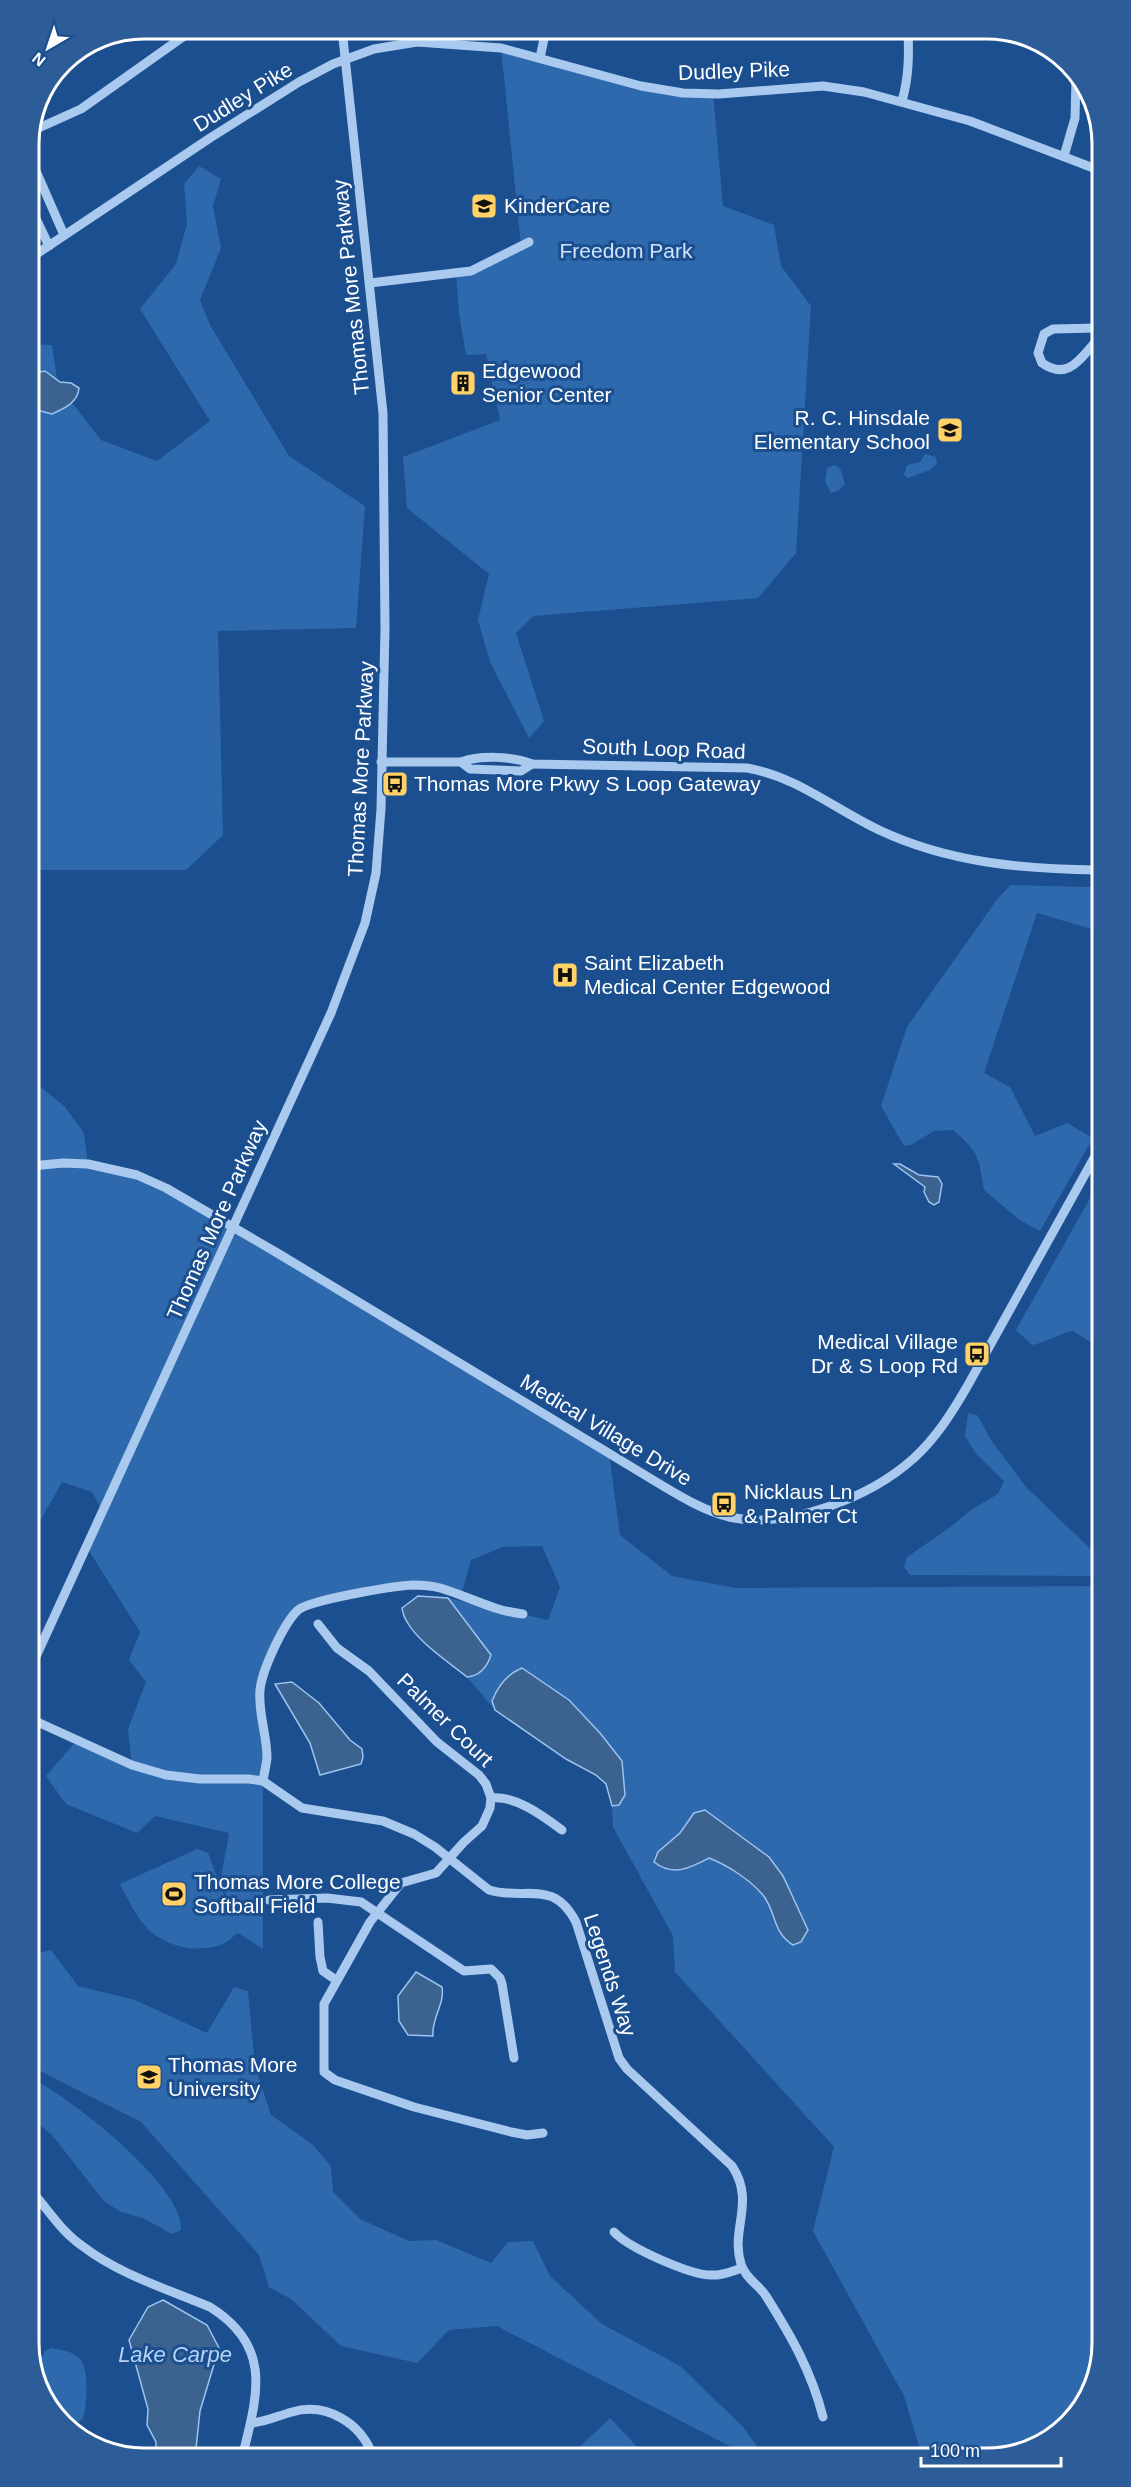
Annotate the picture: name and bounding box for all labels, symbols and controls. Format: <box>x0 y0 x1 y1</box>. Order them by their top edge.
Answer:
north arrow <box>18 18 78 78</box>
text: N <box>29 49 49 70</box>
street label: Dudley Pike <box>189 57 296 136</box>
street label: Dudley Pike <box>678 57 790 84</box>
street label: Thomas More Parkway <box>328 178 373 396</box>
school or university icon: KinderCare <box>469 191 499 221</box>
place label: KinderCare <box>504 194 610 217</box>
park label: Freedom Park <box>559 239 693 262</box>
place label: Edgewood Senior Center <box>482 359 612 406</box>
building icon: Edgewood Senior Center <box>448 368 478 398</box>
place label: R. C. Hinsdale Elementary School <box>754 406 930 453</box>
school or university icon: R. C. Hinsdale Elementary School <box>935 415 965 445</box>
street label: Thomas More Parkway <box>343 660 378 877</box>
street label: South Loop Road <box>582 734 746 763</box>
bus stop icon: Thomas More Pkwy S Loop Gateway <box>380 769 410 799</box>
place label: Thomas More Pkwy S Loop Gateway <box>414 772 761 795</box>
place label: Saint Elizabeth Medical Center Edgewood <box>584 951 830 998</box>
hospital icon: Saint Elizabeth Medical Center Edgewood <box>550 960 580 990</box>
street label: Thomas More Parkway <box>162 1116 271 1323</box>
place label: Medical Village Dr & S Loop Rd <box>811 1330 958 1377</box>
bus stop icon: Medical Village Dr & S Loop Rd <box>962 1339 992 1369</box>
street label: Medical Village Drive <box>516 1369 696 1490</box>
place label: Nicklaus Ln & Palmer Ct <box>744 1480 857 1527</box>
bus stop icon: Nicklaus Ln & Palmer Ct <box>709 1489 739 1519</box>
street label: Palmer Court <box>393 1668 498 1771</box>
place label: Thomas More College Softball Field <box>194 1870 401 1917</box>
sports icon: Thomas More College Softball Field <box>159 1879 189 1909</box>
street label: Legends Way <box>580 1911 641 2040</box>
place label: Thomas More University <box>168 2053 298 2100</box>
school or university icon: Thomas More University <box>134 2062 164 2092</box>
water label: Lake Carpe <box>118 2342 232 2367</box>
scale bar <box>921 2430 1060 2468</box>
text: 100 m <box>930 2441 980 2461</box>

